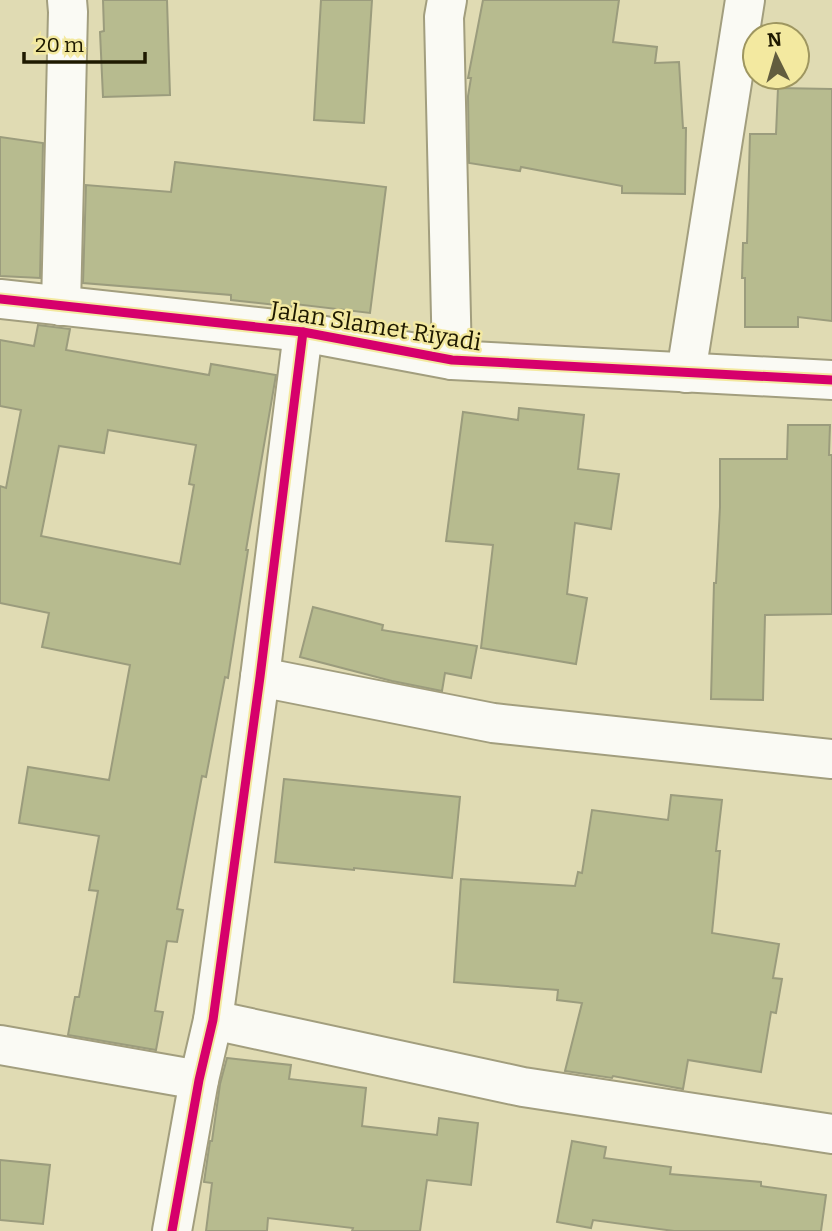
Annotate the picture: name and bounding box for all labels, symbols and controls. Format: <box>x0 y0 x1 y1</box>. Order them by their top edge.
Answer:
scale bar <box>24 21 145 65</box>
north arrow <box>741 21 811 91</box>
text: N <box>766 27 783 52</box>
text: 20 m <box>35 32 84 58</box>
street label: Jalan Slamet Riyadi <box>268 295 483 356</box>

